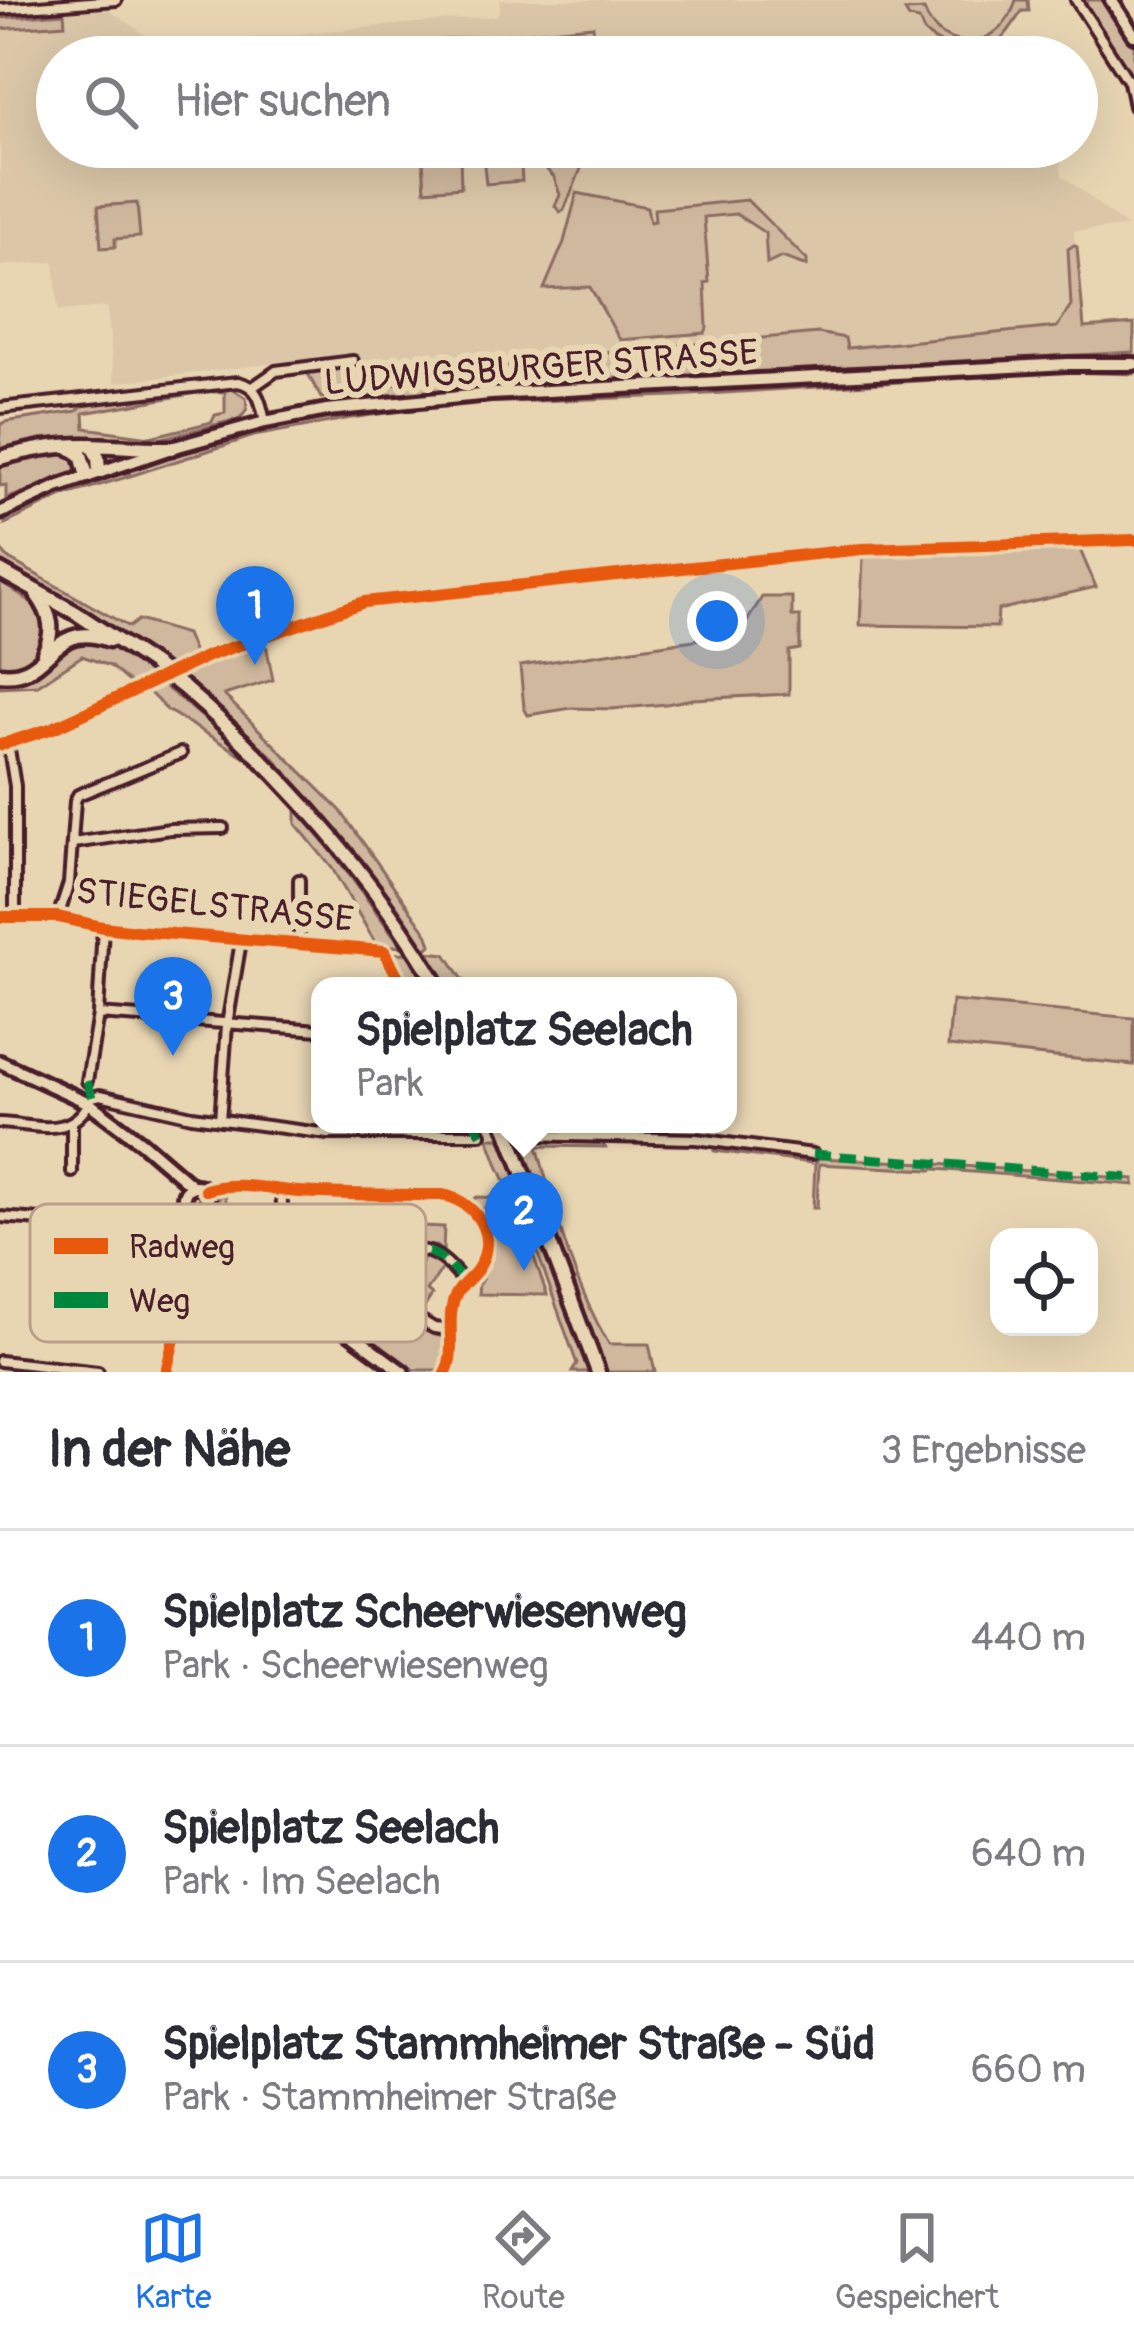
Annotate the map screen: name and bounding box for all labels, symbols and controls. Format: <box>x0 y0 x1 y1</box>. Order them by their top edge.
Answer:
search box <box>36 36 1098 168</box>
icon: search <box>78 69 144 135</box>
text: Hier suchen <box>174 74 391 130</box>
street label: LUDWIGSBURGER STRASSE <box>323 330 759 405</box>
pin: 1 <box>216 566 294 665</box>
your location <box>687 591 747 651</box>
street label: STIEGELSTRASSE <box>74 869 356 942</box>
pin: 3 <box>134 957 212 1056</box>
popup <box>311 977 737 1133</box>
text: Spielplatz Seelach <box>355 1003 693 1059</box>
text: Park <box>355 1059 424 1108</box>
pin: 2 <box>485 1172 563 1271</box>
legend <box>30 1204 426 1342</box>
text: Radweg <box>129 1227 235 1268</box>
map controls <box>990 1228 1098 1336</box>
button: locate <box>990 1228 1098 1336</box>
text: Weg <box>129 1281 190 1322</box>
text: In der Nähe <box>48 1418 290 1482</box>
text: 3 Ergebnisse <box>880 1426 1086 1475</box>
text: Spielplatz Scheerwiesenweg <box>162 1585 687 1641</box>
text: 1 <box>79 1613 95 1662</box>
text: 440 m <box>971 1613 1086 1662</box>
text: Park · Scheerwiesenweg <box>162 1641 549 1690</box>
text: Spielplatz Seelach <box>162 1801 499 1857</box>
text: 2 <box>76 1829 98 1878</box>
text: 640 m <box>971 1829 1086 1878</box>
text: Park · Im Seelach <box>162 1857 441 1906</box>
text: Spielplatz Stammheimer Straße - Süd <box>162 2017 875 2073</box>
text: 3 <box>76 2045 98 2094</box>
text: 660 m <box>971 2045 1086 2094</box>
text: Park · Stammheimer Straße <box>162 2073 616 2122</box>
tab: Karte <box>135 2205 212 2318</box>
tab: Route <box>482 2205 565 2318</box>
tab: Gespeichert <box>835 2205 999 2318</box>

